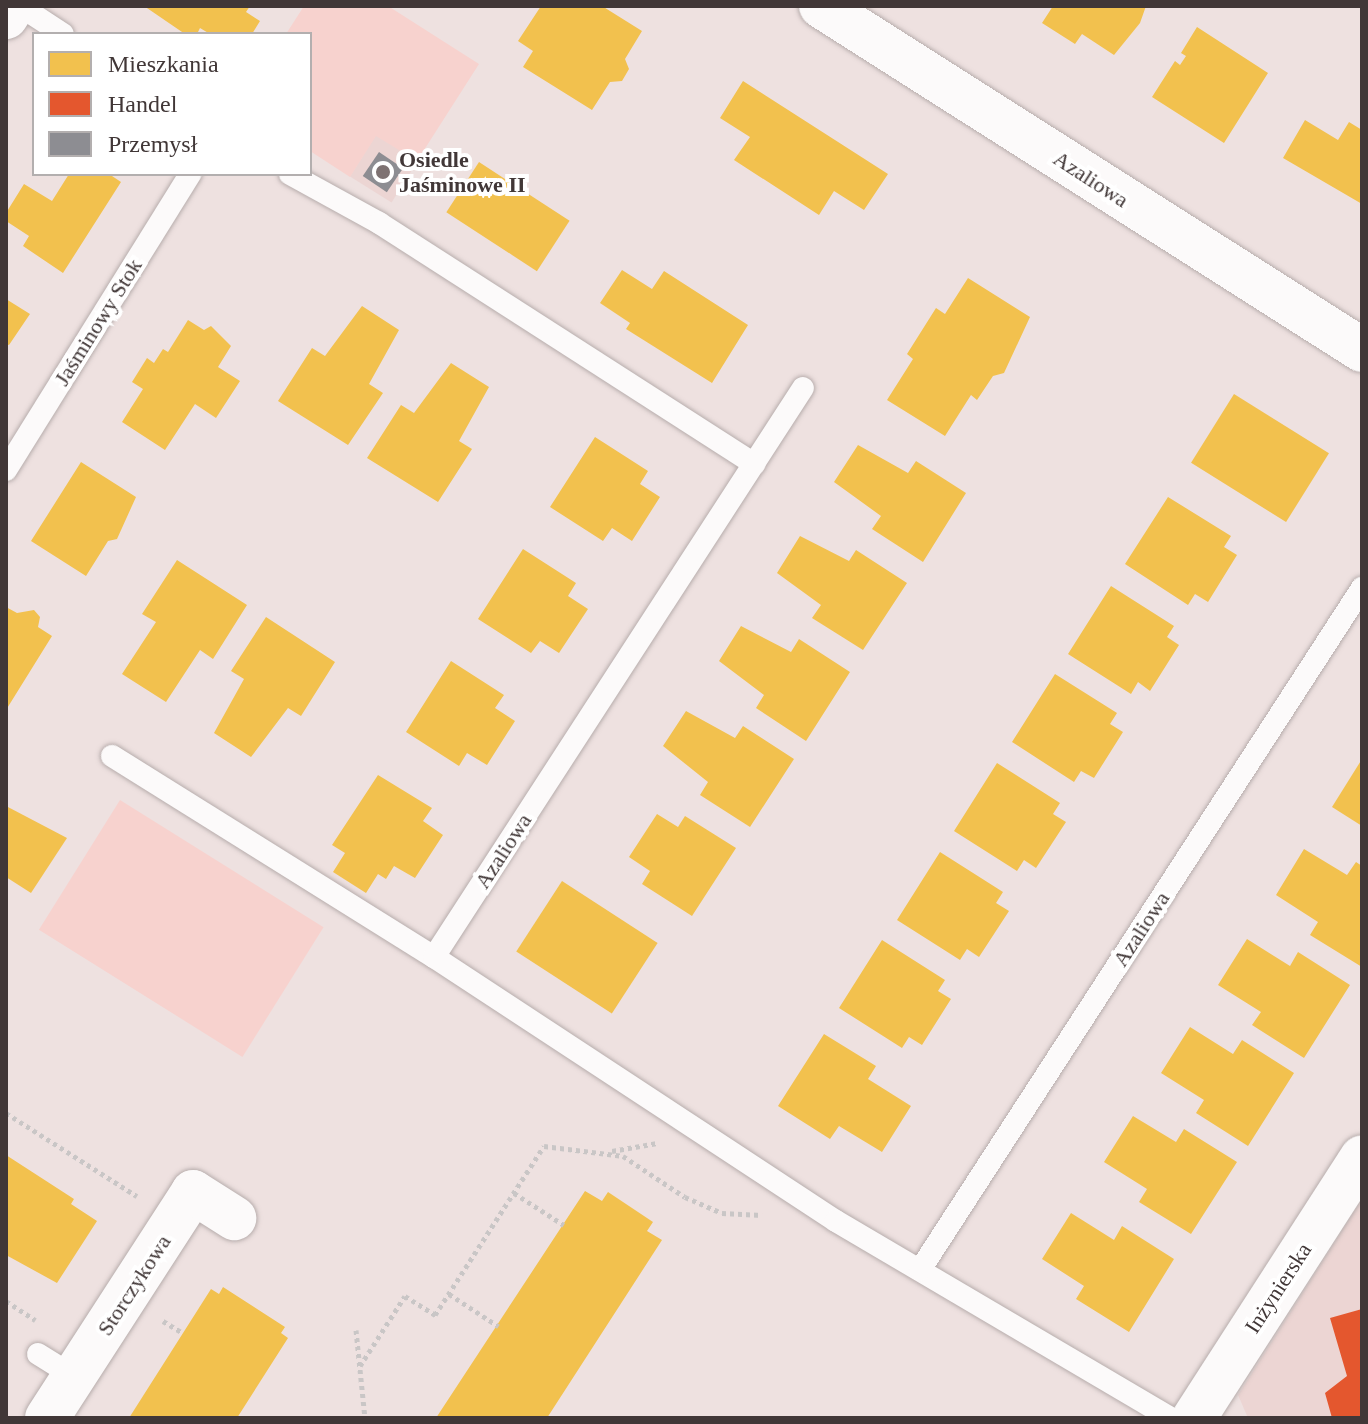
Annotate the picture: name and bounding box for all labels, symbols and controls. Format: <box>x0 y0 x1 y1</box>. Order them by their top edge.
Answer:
legend <box>32 32 312 176</box>
text: Mieszkania <box>108 51 219 77</box>
text: Handel <box>108 91 177 117</box>
text: Przemysł <box>108 131 197 157</box>
street label: Azaliowa <box>1048 145 1134 213</box>
place label: Osiedle Jaśminowe II <box>399 146 526 198</box>
marker: Osiedle Jaśminowe II <box>374 163 392 181</box>
street label: Jaśminowy Stok <box>48 254 148 390</box>
street label: Azaliowa <box>469 808 537 894</box>
street label: Azaliowa <box>1107 886 1175 972</box>
street label: Storczykowa <box>92 1230 176 1340</box>
street label: Inżynierska <box>1239 1238 1317 1338</box>

